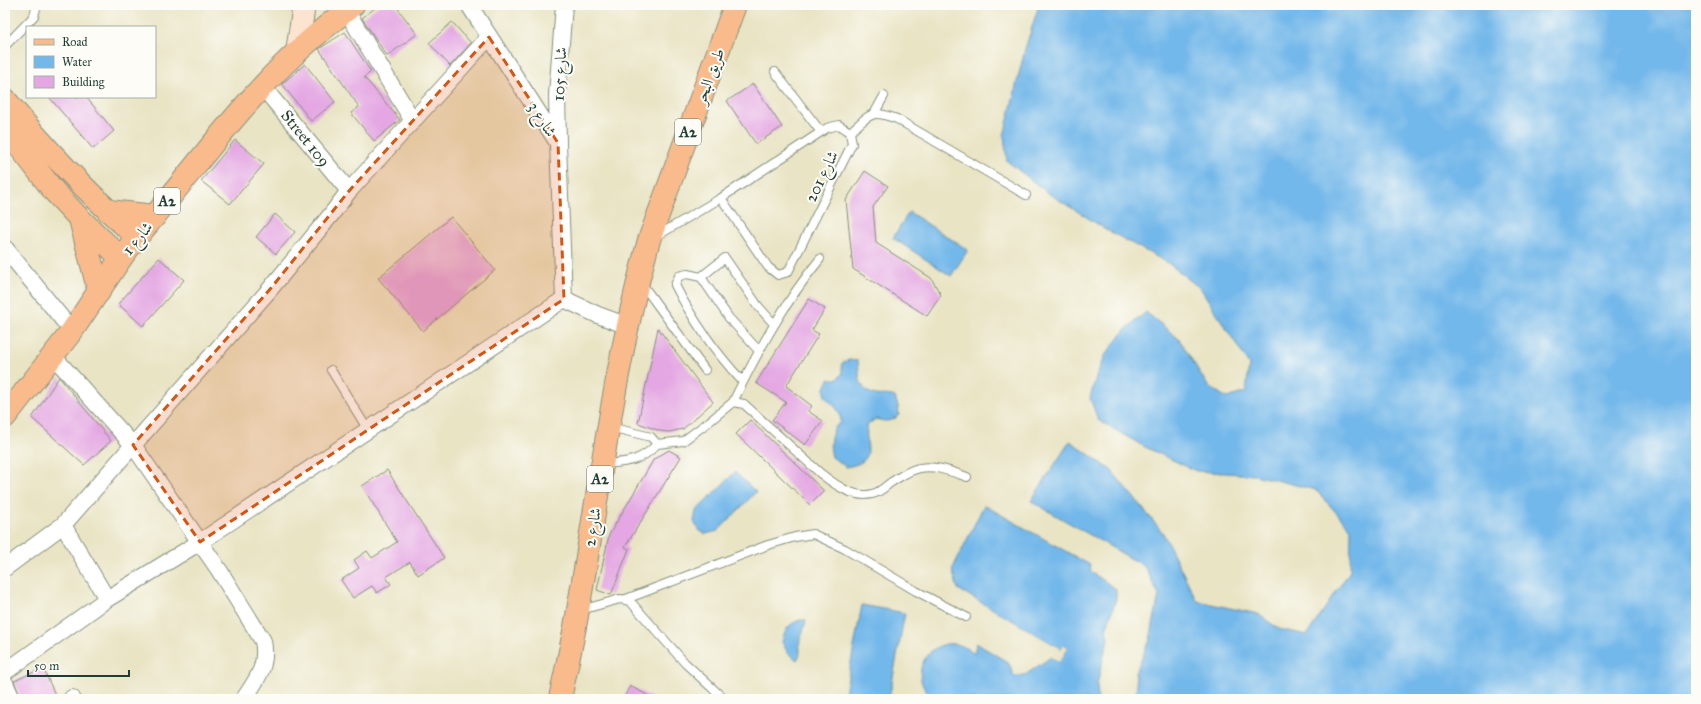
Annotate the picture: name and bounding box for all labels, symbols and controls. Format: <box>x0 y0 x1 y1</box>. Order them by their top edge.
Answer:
legend <box>26 26 156 98</box>
text: Road <box>62 35 88 49</box>
street label: شارع 105 <box>549 46 574 102</box>
street label: طريق البحر <box>690 46 729 109</box>
text: Water <box>62 55 92 69</box>
text: Building <box>62 75 105 90</box>
street label: شارع 3 <box>521 98 561 142</box>
street label: Street 109 <box>277 106 334 170</box>
road number: A2 <box>675 119 701 145</box>
street label: شارع 201 <box>801 148 846 207</box>
road number: A2 <box>154 188 180 214</box>
street label: شارع 1 <box>118 218 160 261</box>
road number: A2 <box>587 466 613 492</box>
street label: شارع 2 <box>580 506 609 549</box>
scale bar <box>28 652 129 678</box>
text: 50 m <box>34 659 59 673</box>

